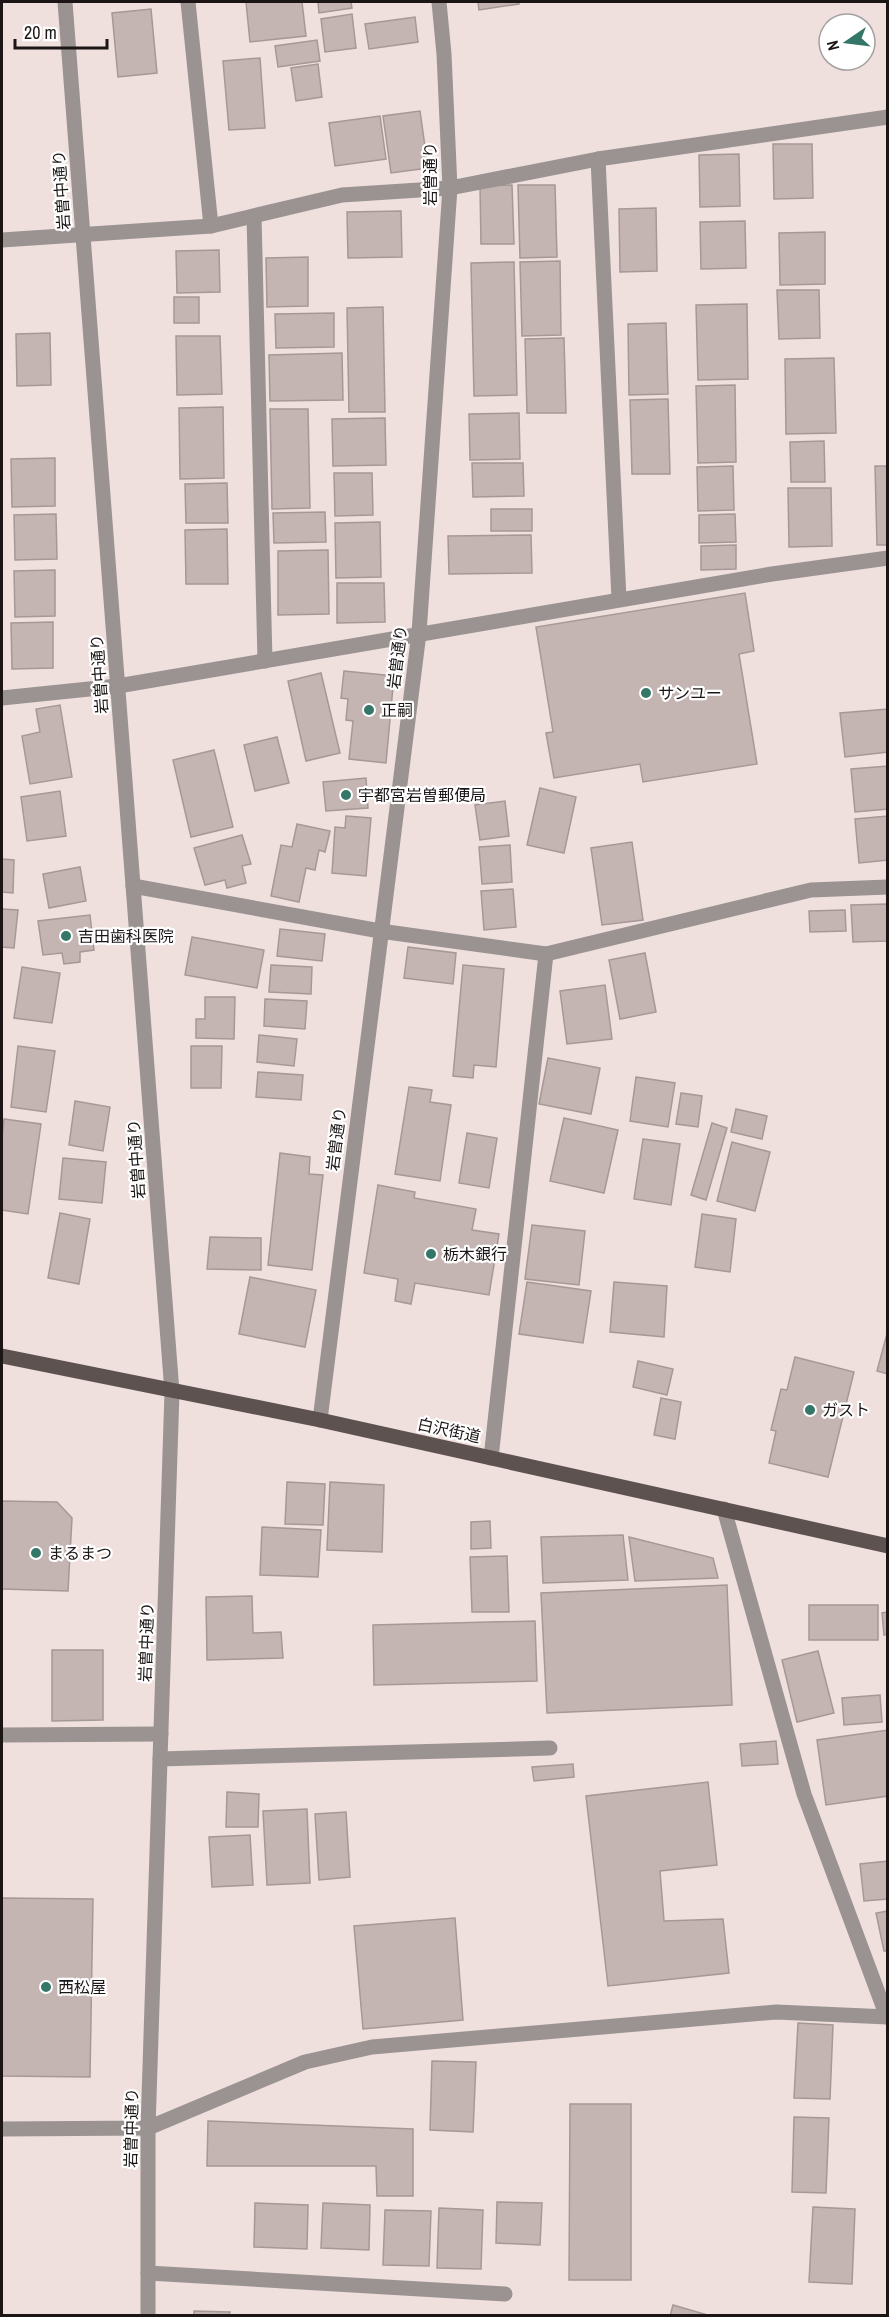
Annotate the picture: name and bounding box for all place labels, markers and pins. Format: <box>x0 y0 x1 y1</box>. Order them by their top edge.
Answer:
place label: サンユー <box>658 682 722 704</box>
marker: サンユー <box>639 686 653 700</box>
place label: 正嗣 <box>381 699 413 721</box>
marker: 正嗣 <box>362 703 376 717</box>
place label: 宇都宮岩曽郵便局 <box>358 784 486 806</box>
marker: 宇都宮岩曽郵便局 <box>339 788 353 802</box>
place label: 吉田歯科医院 <box>78 925 174 947</box>
marker: 吉田歯科医院 <box>59 929 73 943</box>
place label: 栃木銀行 <box>443 1243 507 1265</box>
marker: 栃木銀行 <box>424 1247 438 1261</box>
place label: ガスト <box>822 1399 870 1421</box>
marker: ガスト <box>803 1403 817 1417</box>
place label: まるまつ <box>48 1542 112 1564</box>
marker: まるまつ <box>29 1546 43 1560</box>
place label: 西松屋 <box>58 1976 106 1998</box>
marker: 西松屋 <box>39 1980 53 1994</box>

